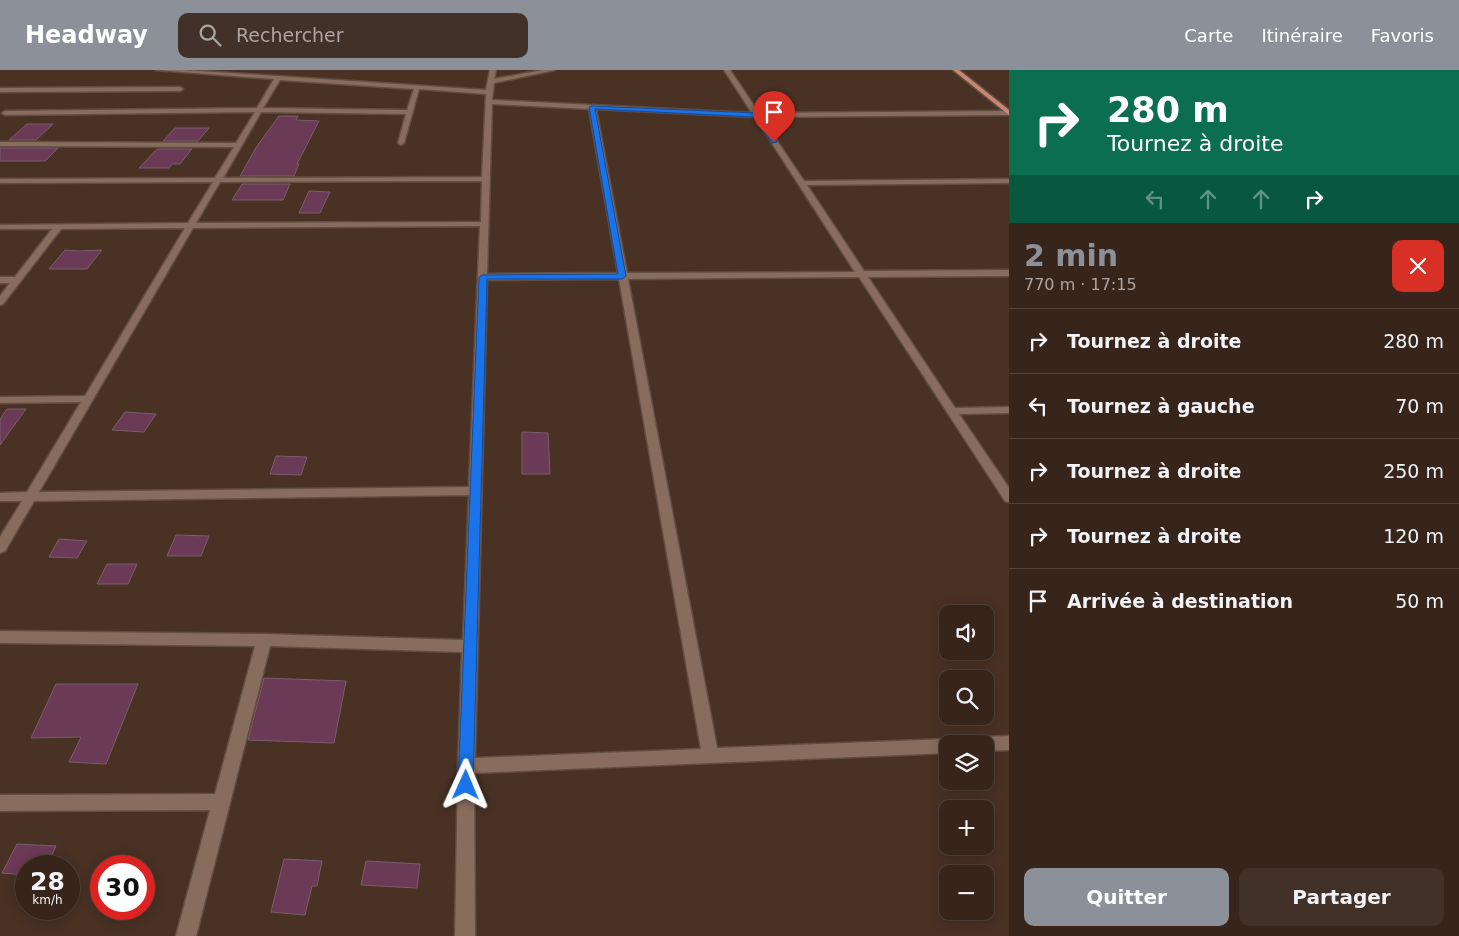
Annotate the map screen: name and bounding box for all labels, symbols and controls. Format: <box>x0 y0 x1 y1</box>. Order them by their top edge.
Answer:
search box <box>178 13 528 58</box>
text: Headway <box>25 21 148 49</box>
icon: search <box>196 21 224 49</box>
text: Rechercher <box>236 24 344 46</box>
text: Carte <box>1184 25 1233 46</box>
text: Itinéraire <box>1261 25 1343 46</box>
text: Favoris <box>1371 25 1434 46</box>
icon: right <box>1024 90 1089 155</box>
text: 280 m <box>1107 90 1229 130</box>
pin <box>753 91 795 142</box>
icon: arrive <box>760 98 788 126</box>
text: Tournez à droite <box>1107 131 1284 156</box>
icon: left <box>1141 185 1169 213</box>
icon: ahead <box>1194 185 1222 213</box>
icon: ahead <box>1247 185 1275 213</box>
icon: right <box>1300 185 1328 213</box>
text: 2 min <box>1024 238 1118 273</box>
button: close <box>1392 240 1444 292</box>
text: 770 m · 17:15 <box>1024 275 1137 294</box>
icon: right <box>1024 327 1052 355</box>
text: Tournez à droite <box>1067 330 1241 352</box>
text: 280 m <box>1383 330 1444 352</box>
icon: left <box>1024 392 1052 420</box>
text: Tournez à gauche <box>1067 395 1255 417</box>
text: 70 m <box>1395 395 1444 417</box>
icon: right <box>1024 457 1052 485</box>
text: Tournez à droite <box>1067 460 1241 482</box>
text: 250 m <box>1383 460 1444 482</box>
icon: right <box>1024 522 1052 550</box>
text: Tournez à droite <box>1067 525 1241 547</box>
text: 120 m <box>1383 525 1444 547</box>
icon: arrive <box>1024 587 1052 615</box>
text: Arrivée à destination <box>1067 590 1293 612</box>
text: 50 m <box>1395 590 1444 612</box>
map controls <box>939 605 994 920</box>
button: sound <box>939 605 994 660</box>
button: search <box>939 670 994 725</box>
button: layers <box>939 735 994 790</box>
position arrow <box>439 758 491 810</box>
button: + <box>939 800 994 855</box>
speed limit sign: 30 <box>90 855 155 920</box>
button: − <box>939 865 994 920</box>
text: 28 <box>30 867 65 896</box>
button: Quitter <box>1024 868 1229 926</box>
button: Partager <box>1239 868 1444 926</box>
text: km/h <box>32 893 63 907</box>

